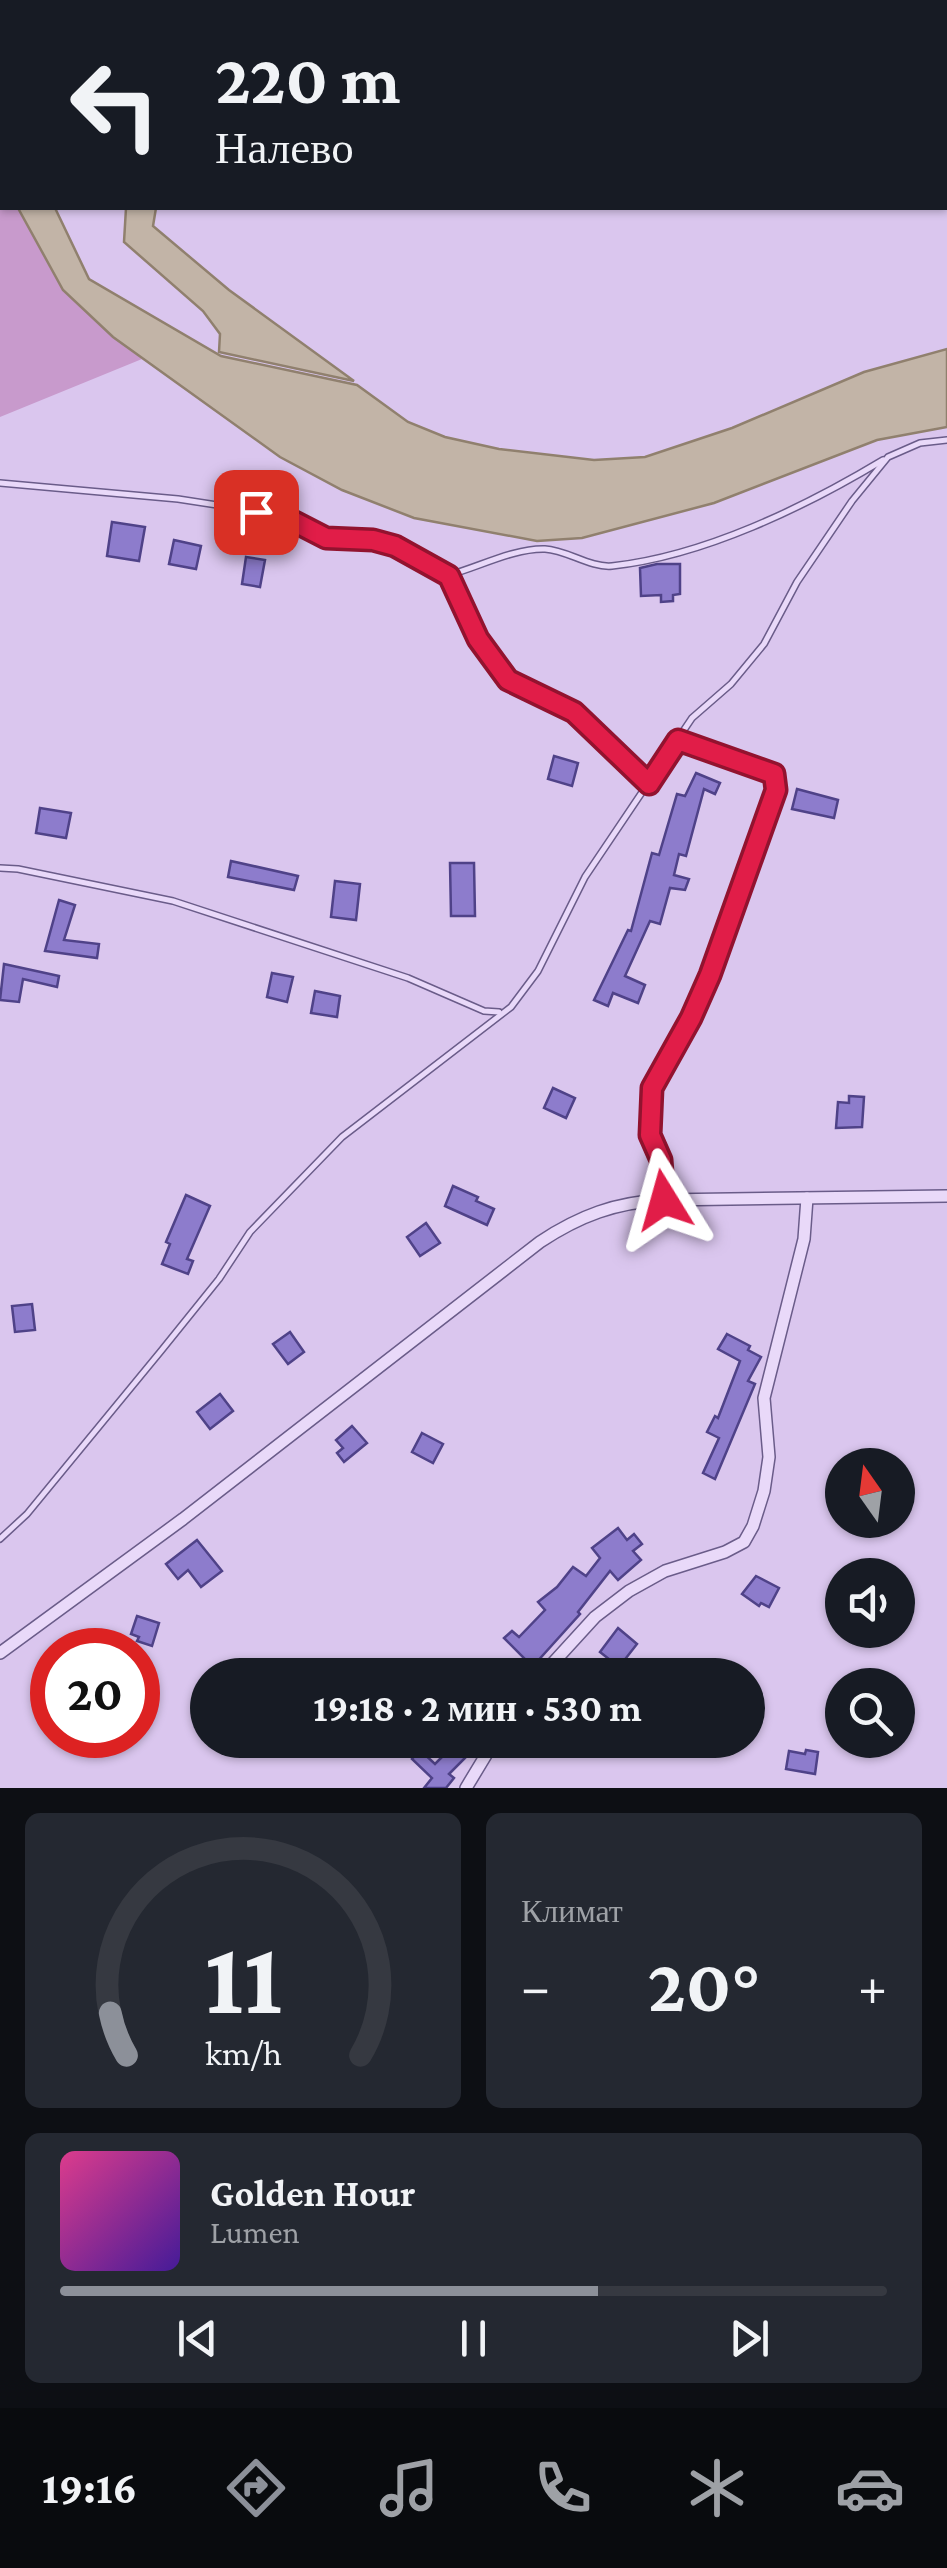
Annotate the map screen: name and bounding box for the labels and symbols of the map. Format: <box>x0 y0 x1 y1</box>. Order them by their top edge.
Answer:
pin <box>214 470 299 555</box>
position arrow <box>612 1148 716 1252</box>
north arrow <box>825 1448 915 1538</box>
speed limit sign: 20 <box>30 1628 160 1758</box>

